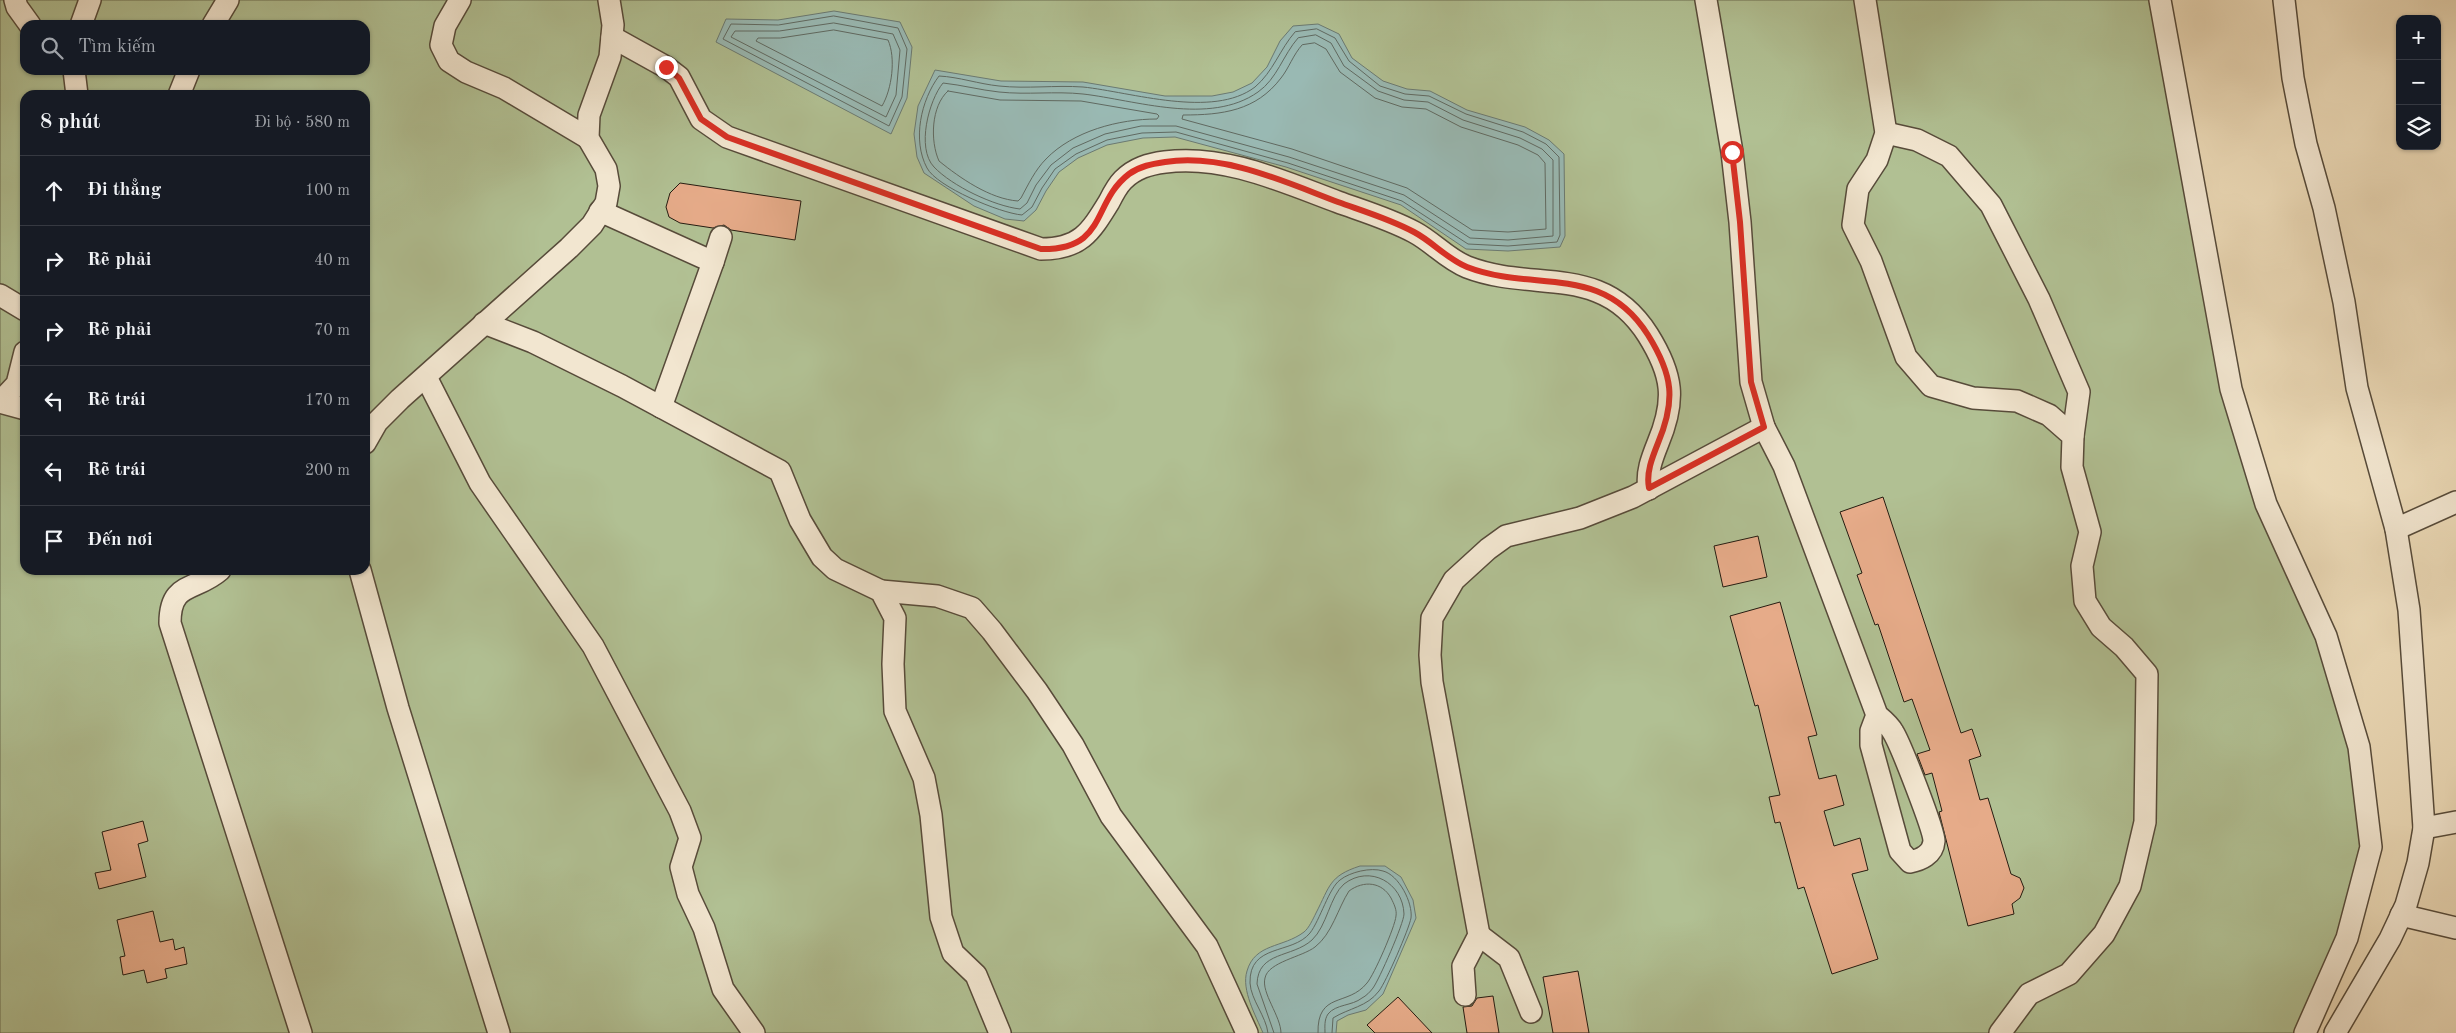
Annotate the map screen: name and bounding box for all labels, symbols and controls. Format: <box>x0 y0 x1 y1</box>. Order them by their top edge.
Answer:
map controls <box>2396 15 2441 150</box>
button: + <box>2396 15 2441 60</box>
search box <box>20 20 370 75</box>
icon: search <box>38 34 66 62</box>
text: Tìm kiếm <box>78 38 156 57</box>
route end <box>655 56 678 79</box>
button: − <box>2396 60 2441 105</box>
button: layers <box>2396 105 2441 150</box>
text: 8 phút <box>40 112 100 133</box>
text: Đi bộ · 580 m <box>254 115 350 131</box>
route start <box>1721 141 1744 164</box>
icon: ahead <box>40 177 68 205</box>
text: Đi thẳng <box>87 181 161 200</box>
text: 100 m <box>305 183 350 199</box>
icon: right <box>40 247 68 275</box>
text: Rẽ phải <box>87 251 151 270</box>
text: 40 m <box>314 253 350 269</box>
icon: right <box>40 317 68 345</box>
text: Rẽ phải <box>87 321 151 340</box>
text: 70 m <box>314 323 350 339</box>
icon: left <box>40 387 68 415</box>
text: Rẽ trái <box>87 391 146 410</box>
text: 170 m <box>305 393 350 409</box>
icon: left <box>40 457 68 485</box>
text: Rẽ trái <box>87 461 146 480</box>
text: 200 m <box>305 463 350 479</box>
icon: arrive <box>40 527 68 555</box>
text: Đến nơi <box>87 531 153 550</box>

